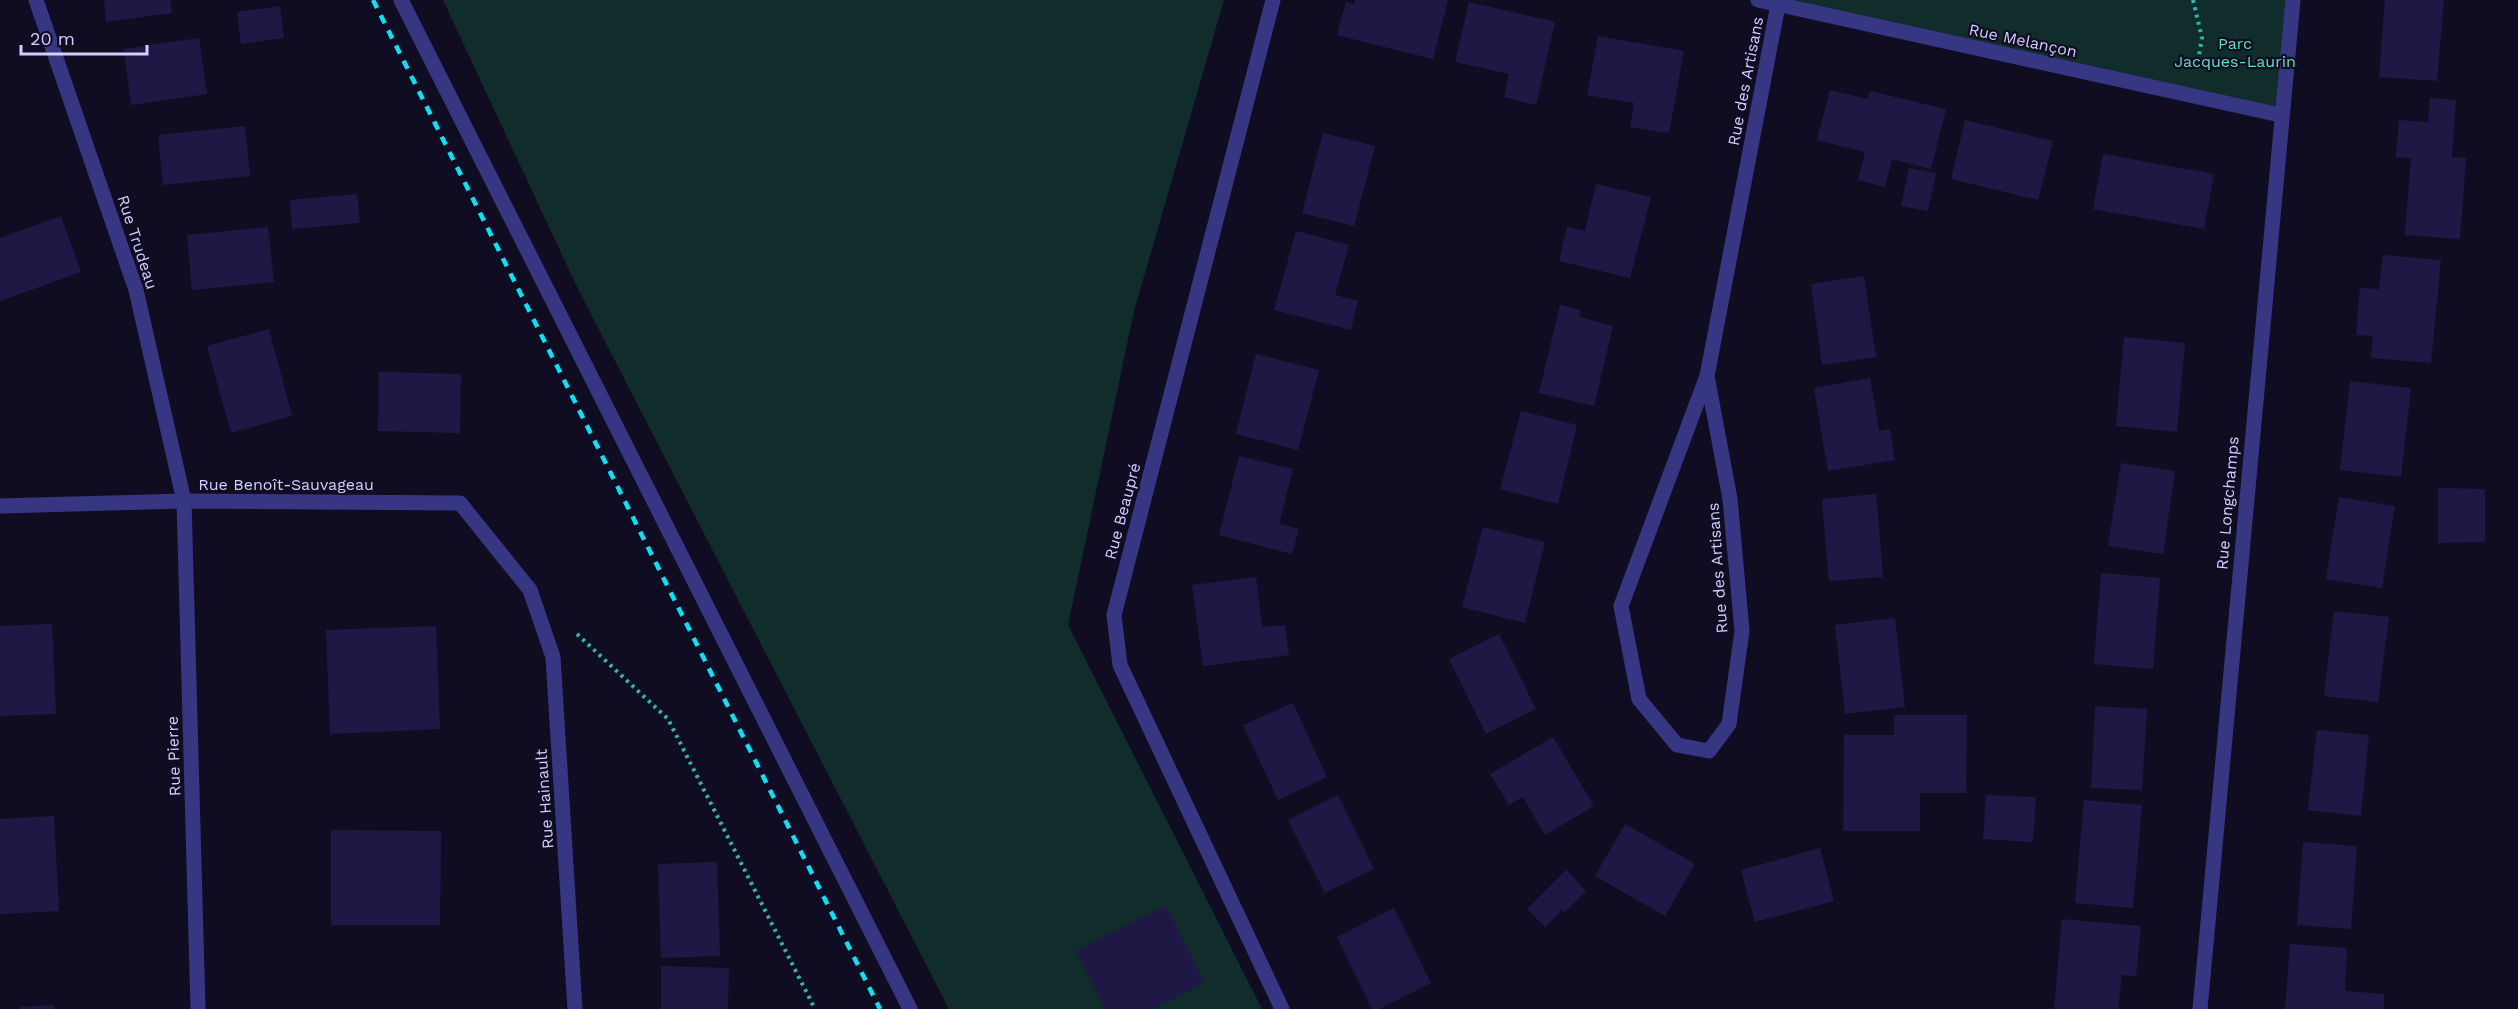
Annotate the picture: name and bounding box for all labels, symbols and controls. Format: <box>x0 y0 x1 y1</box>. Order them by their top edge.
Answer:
street label: Rue des Artisans <box>1724 15 1767 147</box>
scale bar <box>21 18 147 56</box>
street label: Rue Melançon <box>1967 20 2079 61</box>
text: 20 m <box>30 28 75 49</box>
park label: Parc Jacques-Laurin <box>2174 34 2296 71</box>
street label: Rue Trudeau <box>113 193 162 292</box>
street label: Rue Longchamps <box>2212 435 2243 571</box>
street label: Rue Beaupré <box>1100 461 1144 561</box>
street label: Rue Benoît-Sauvageau <box>198 475 374 494</box>
street label: Rue des Artisans <box>1703 502 1732 634</box>
street label: Rue Pierre <box>163 716 184 796</box>
street label: Rue Hainault <box>532 748 557 850</box>

